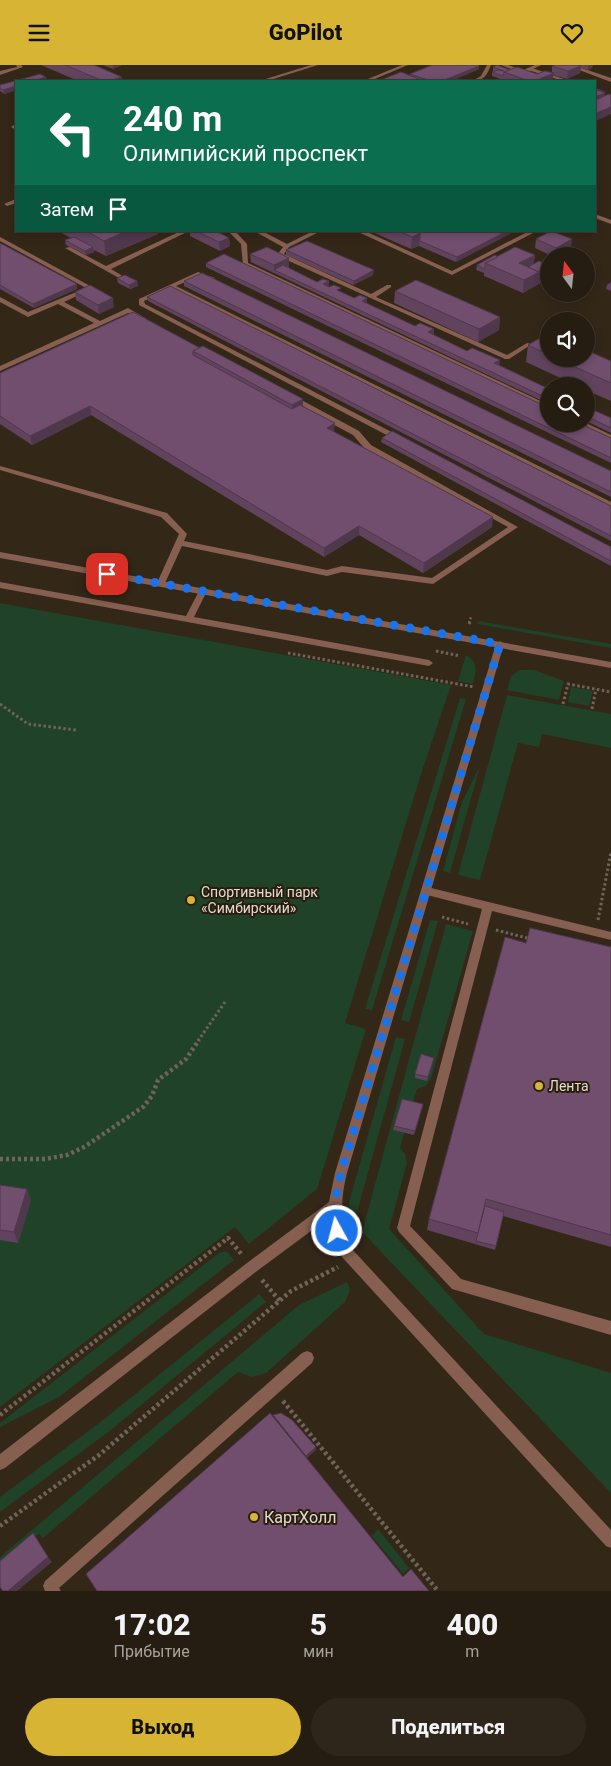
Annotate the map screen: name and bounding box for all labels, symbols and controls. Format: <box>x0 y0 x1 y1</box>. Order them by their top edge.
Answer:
icon: menu <box>25 19 53 47</box>
icon: heart <box>558 19 586 47</box>
text: GoPilot <box>269 20 342 45</box>
text: 240 m <box>123 99 222 140</box>
icon: left <box>40 100 105 165</box>
text: Олимпийский проспект <box>123 141 368 166</box>
icon: arrive <box>104 195 132 223</box>
text: Затем <box>40 198 94 221</box>
north arrow <box>540 247 595 303</box>
map controls <box>540 247 595 432</box>
button: sound <box>540 312 595 367</box>
button: search <box>540 377 595 432</box>
pin <box>86 553 128 595</box>
icon: arrive <box>93 560 121 588</box>
place label: Спортивный парк «Симбирский» <box>201 884 318 916</box>
marker: Спортивный парк «Симбирский» <box>185 894 197 906</box>
place label: Лента <box>549 1078 589 1094</box>
marker: Лента <box>533 1080 545 1092</box>
position arrow <box>310 1204 362 1256</box>
place label: КартХолл <box>264 1508 336 1527</box>
marker: КартХолл <box>248 1511 260 1523</box>
text: 17:02 <box>113 1607 191 1642</box>
text: 5 <box>310 1607 327 1642</box>
text: 400 <box>446 1607 498 1642</box>
text: Прибытие <box>114 1642 190 1661</box>
text: мин <box>303 1642 334 1661</box>
text: m <box>465 1642 479 1661</box>
button: Выход <box>25 1698 301 1756</box>
button: Поделиться <box>311 1698 586 1756</box>

